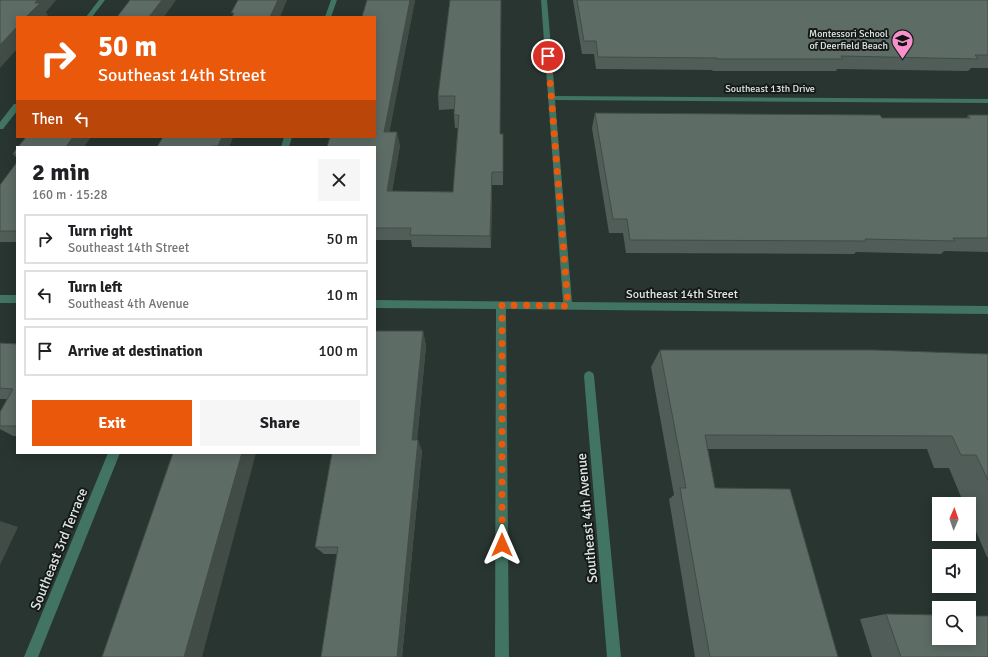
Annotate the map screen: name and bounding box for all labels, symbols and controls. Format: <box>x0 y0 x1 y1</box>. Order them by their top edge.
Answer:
school or university icon: Montessori School of Deerfield Beach <box>890 27 916 60</box>
place label: Montessori School of Deerfield Beach <box>809 28 888 52</box>
text: 50 m <box>98 30 157 64</box>
icon: right <box>32 32 84 84</box>
pin <box>531 39 565 73</box>
icon: arrive <box>537 45 559 67</box>
text: Southeast 14th Street <box>98 64 266 86</box>
street label: Southeast 13th Drive <box>725 83 815 95</box>
icon: left <box>71 108 93 130</box>
text: Then <box>32 110 63 128</box>
text: 2 min <box>32 157 90 187</box>
button: close <box>318 159 360 201</box>
text: 160 m · 15:28 <box>32 187 108 203</box>
text: Turn right <box>68 222 133 240</box>
icon: right <box>34 228 56 250</box>
text: 50 m <box>327 230 358 248</box>
text: Southeast 14th Street <box>68 240 189 256</box>
text: Turn left <box>68 278 122 296</box>
icon: left <box>34 284 56 306</box>
text: 10 m <box>327 286 358 304</box>
street label: Southeast 14th Street <box>626 287 738 302</box>
text: Southeast 4th Avenue <box>68 296 189 312</box>
icon: arrive <box>34 340 56 362</box>
text: Arrive at destination <box>68 342 203 360</box>
text: 100 m <box>318 342 358 360</box>
button: Exit <box>32 400 192 446</box>
button: Share <box>200 400 360 446</box>
street label: Southeast 4th Avenue <box>573 452 601 584</box>
street label: Southeast 3rd Terrace <box>27 486 91 612</box>
north arrow <box>932 497 976 541</box>
map controls <box>932 497 976 645</box>
position arrow <box>481 524 523 566</box>
button: sound <box>932 549 976 593</box>
button: search <box>932 601 976 645</box>

